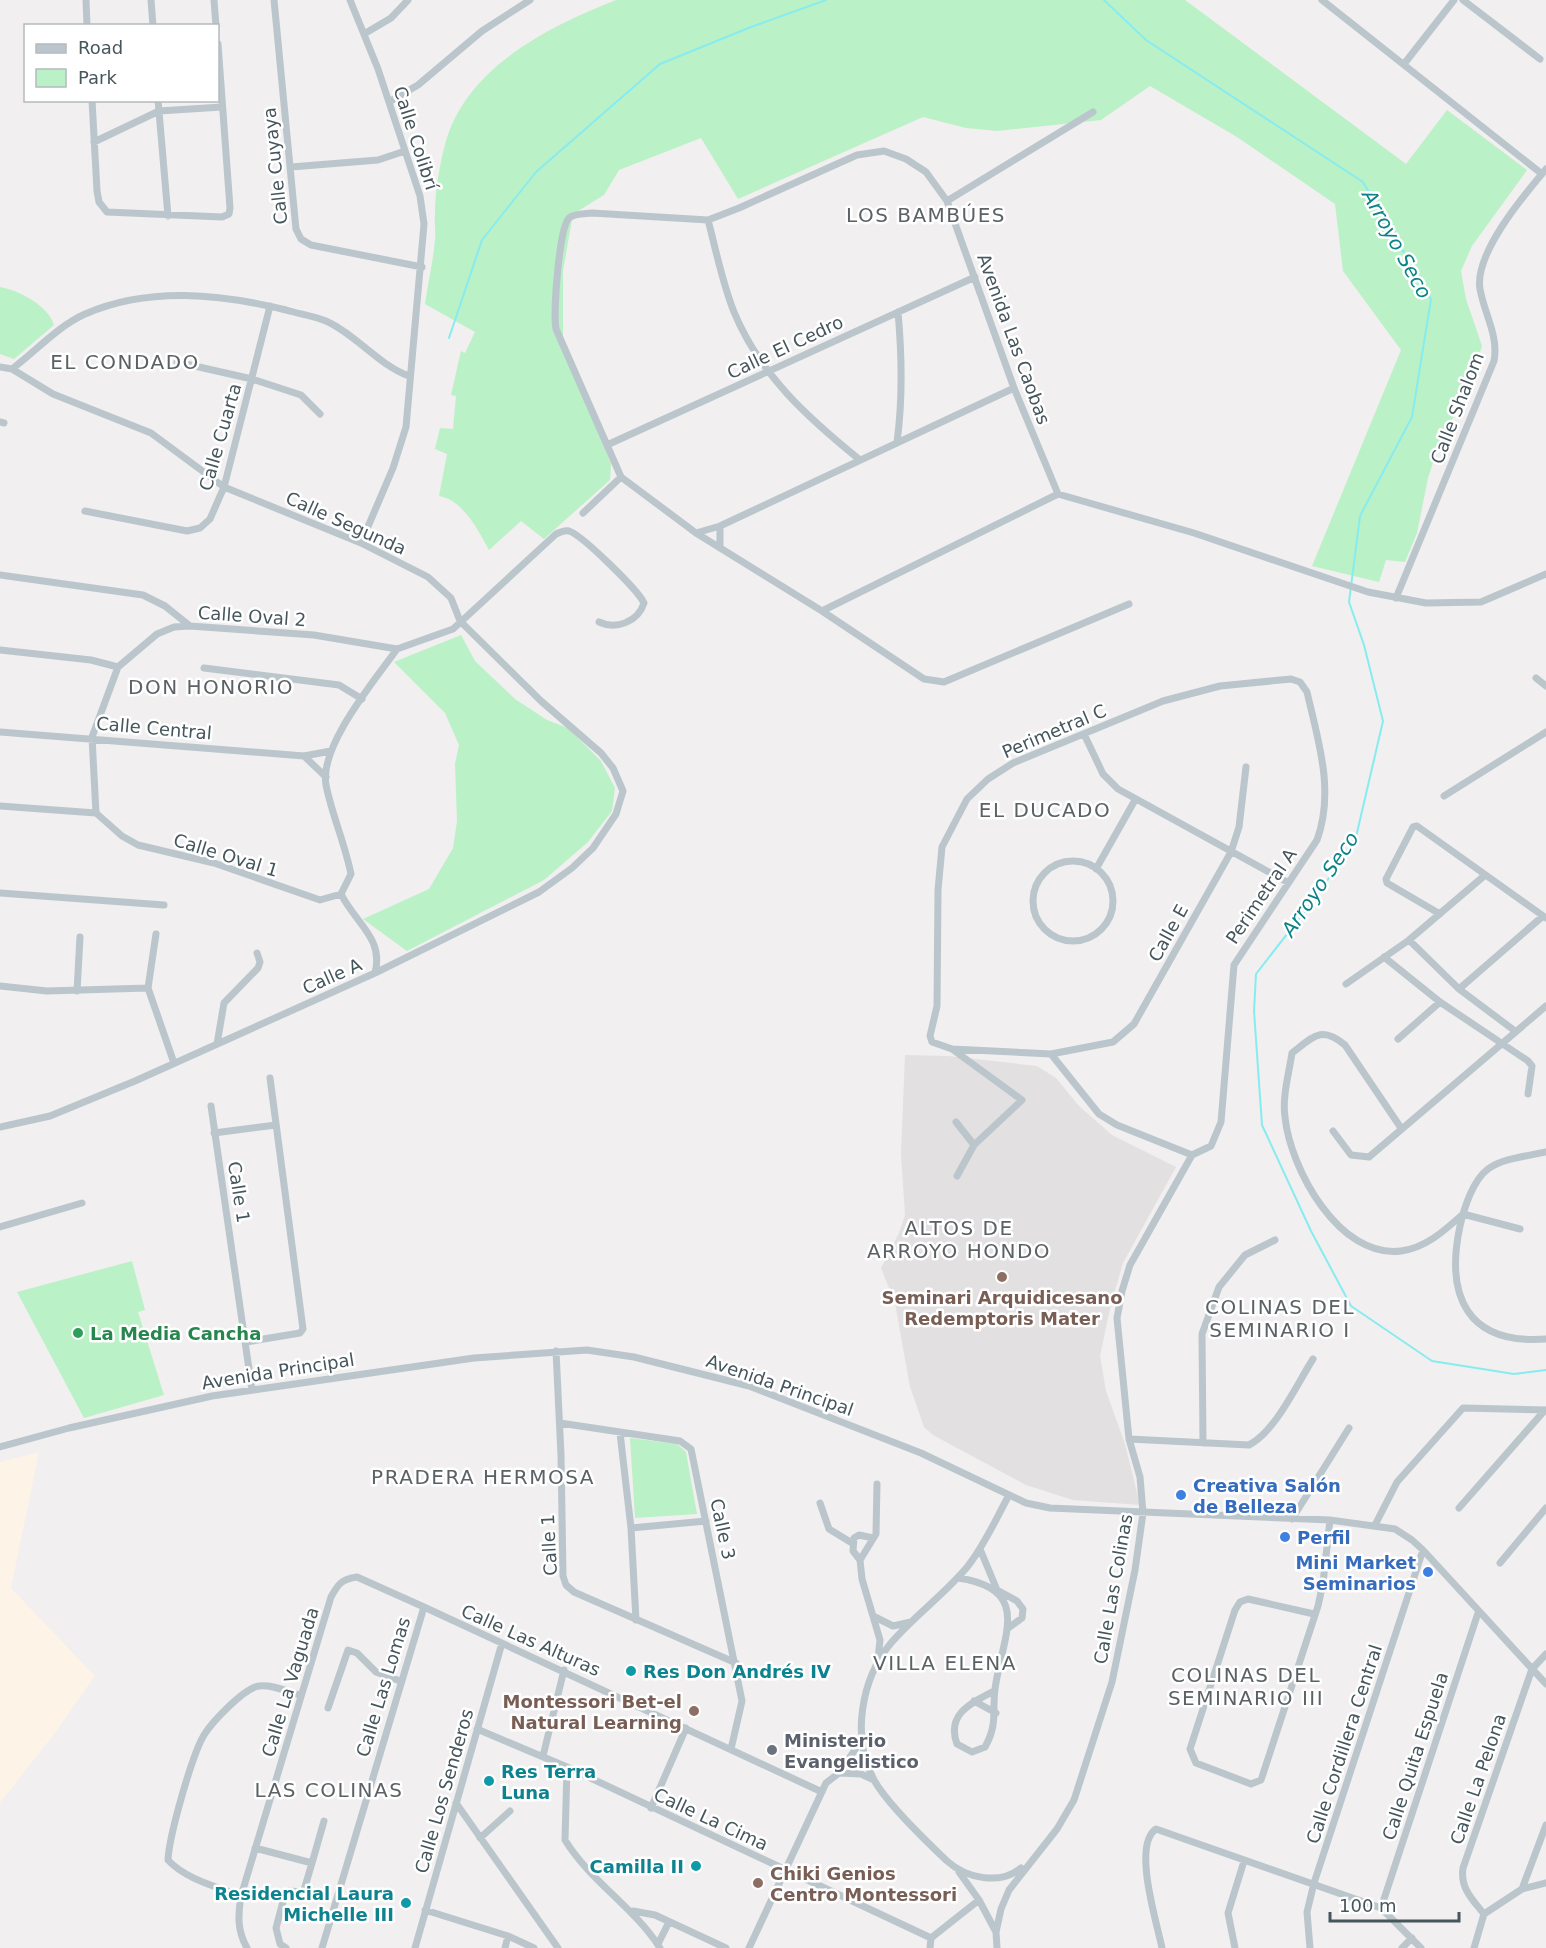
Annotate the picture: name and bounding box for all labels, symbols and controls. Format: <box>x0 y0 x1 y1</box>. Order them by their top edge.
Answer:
legend <box>24 24 219 102</box>
text: Road <box>78 37 123 58</box>
text: Park <box>78 67 117 88</box>
street label: Calle Colibrí <box>389 83 443 193</box>
street label: Calle Cuyaya <box>258 106 292 226</box>
water label: Arroyo Seco <box>1356 184 1437 303</box>
district label: LOS BAMBÚES <box>846 203 1006 227</box>
street label: Avenida Las Caobas <box>973 251 1055 427</box>
street label: Calle El Cedro <box>724 311 846 383</box>
street label: Calle Shalom <box>1426 349 1488 467</box>
district label: EL CONDADO <box>50 350 200 374</box>
street label: Calle Cuarta <box>195 381 245 493</box>
street label: Calle Segunda <box>283 487 409 559</box>
street label: Calle Oval 2 <box>197 602 307 630</box>
district label: DON HONORIO <box>128 675 294 699</box>
street label: Perimetral C <box>999 700 1109 762</box>
street label: Calle Central <box>95 712 213 744</box>
district label: EL DUCADO <box>979 798 1111 822</box>
water label: Arroyo Seco <box>1275 827 1364 943</box>
street label: Calle Oval 1 <box>171 829 281 881</box>
street label: Perimetral A <box>1221 844 1301 948</box>
street label: Calle E <box>1144 901 1192 965</box>
street label: Calle A <box>299 953 366 998</box>
street label: Calle 1 <box>224 1160 254 1224</box>
district label: ALTOS DE ARROYO HONDO <box>867 1216 1051 1263</box>
marker: Seminari Arquidicesano Redemptoris Mater <box>995 1270 1009 1284</box>
place label: Seminari Arquidicesano Redemptoris Mater <box>881 1287 1123 1329</box>
district label: COLINAS DEL SEMINARIO I <box>1205 1295 1355 1342</box>
place label: La Media Cancha <box>90 1323 261 1344</box>
marker: La Media Cancha <box>71 1326 85 1340</box>
street label: Avenida Principal <box>200 1349 356 1393</box>
street label: Avenida Principal <box>704 1350 856 1420</box>
district label: PRADERA HERMOSA <box>371 1465 595 1489</box>
place label: Creativa Salón de Belleza <box>1193 1475 1341 1517</box>
marker: Creativa Salón de Belleza <box>1174 1488 1188 1502</box>
street label: Calle 3 <box>706 1497 740 1561</box>
street label: Calle Las Colinas <box>1089 1512 1137 1666</box>
street label: Calle 1 <box>537 1514 561 1576</box>
place label: Perfil <box>1297 1527 1351 1548</box>
marker: Perfil <box>1278 1530 1292 1544</box>
place label: Mini Market Seminarios <box>1295 1552 1416 1594</box>
marker: Mini Market Seminarios <box>1421 1565 1435 1579</box>
street label: Calle Las Alturas <box>458 1600 604 1680</box>
street label: Calle La Vaguada <box>257 1605 323 1759</box>
street label: Calle Las Lomas <box>352 1614 414 1760</box>
street label: Calle Cordillera Central <box>1302 1642 1386 1846</box>
district label: VILLA ELENA <box>873 1651 1017 1675</box>
place label: Res Don Andrés IV <box>643 1661 831 1682</box>
district label: COLINAS DEL SEMINARIO III <box>1168 1663 1324 1710</box>
marker: Res Don Andrés IV <box>624 1664 638 1678</box>
street label: Calle Quita Espuela <box>1378 1669 1452 1843</box>
place label: Montessori Bet-el Natural Learning <box>503 1691 682 1733</box>
marker: Montessori Bet-el Natural Learning <box>687 1704 701 1718</box>
street label: Calle Los Senderos <box>410 1706 478 1876</box>
street label: Calle La Pelona <box>1446 1711 1510 1847</box>
place label: Ministerio Evangelistico <box>784 1730 919 1772</box>
marker: Ministerio Evangelistico <box>765 1743 779 1757</box>
place label: Res Terra Luna <box>501 1761 596 1803</box>
marker: Res Terra Luna <box>482 1774 496 1788</box>
district label: LAS COLINAS <box>255 1778 403 1802</box>
street label: Calle La Cima <box>651 1783 771 1855</box>
place label: Camilla II <box>590 1856 684 1877</box>
marker: Camilla II <box>689 1859 703 1873</box>
place label: Chiki Genios Centro Montessori <box>770 1863 957 1905</box>
marker: Chiki Genios Centro Montessori <box>751 1876 765 1890</box>
place label: Residencial Laura Michelle III <box>214 1883 394 1925</box>
scale bar <box>1330 1885 1459 1923</box>
text: 100 m <box>1339 1895 1397 1916</box>
marker: Residencial Laura Michelle III <box>399 1896 413 1910</box>

